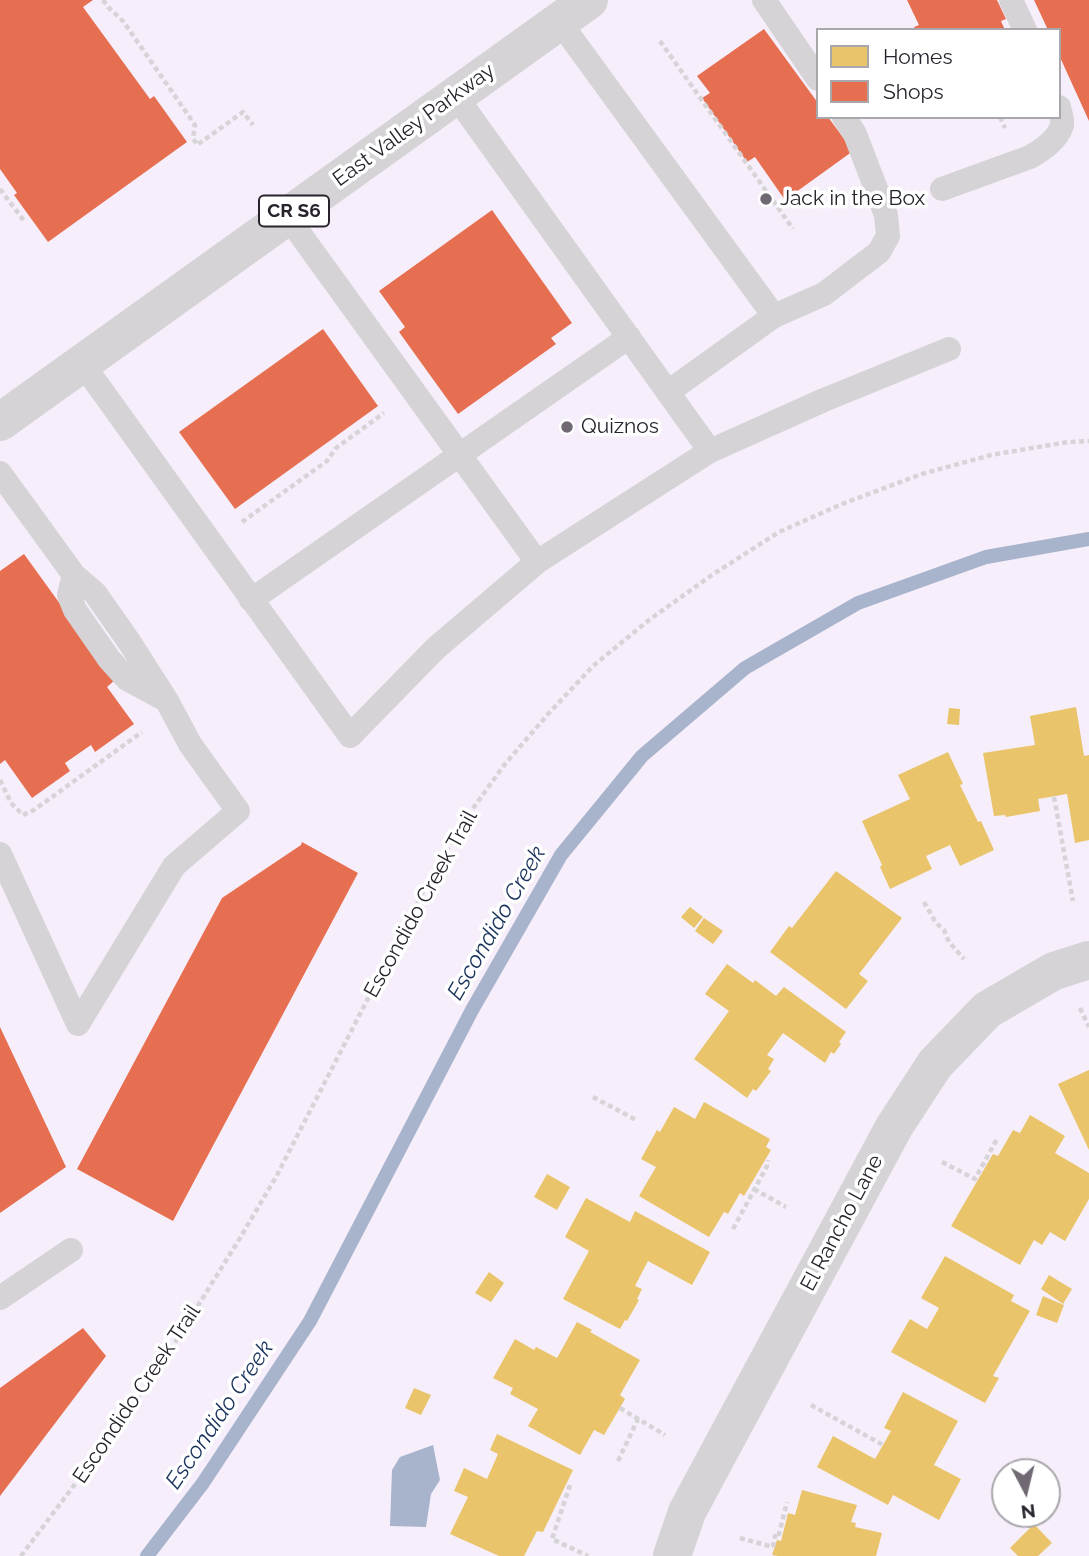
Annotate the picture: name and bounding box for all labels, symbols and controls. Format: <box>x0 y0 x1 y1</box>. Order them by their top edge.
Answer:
legend <box>816 28 1061 119</box>
text: Homes <box>883 44 953 69</box>
street label: East Valley Parkway <box>328 58 500 192</box>
text: Shops <box>883 79 944 104</box>
place label: Jack in the Box <box>780 186 925 212</box>
marker: Jack in the Box <box>758 191 774 207</box>
road number: CR S6 <box>259 196 329 226</box>
place label: Quiznos <box>581 414 659 440</box>
marker: Quiznos <box>559 419 575 435</box>
street label: Escondido Creek Trail <box>359 806 483 1002</box>
water label: Escondido Creek <box>442 841 552 1005</box>
street label: El Rancho Lane <box>795 1150 889 1296</box>
street label: Escondido Creek Trail <box>68 1300 206 1488</box>
water label: Escondido Creek <box>160 1336 280 1494</box>
north arrow <box>991 1458 1061 1528</box>
text: N <box>1020 1500 1037 1524</box>

